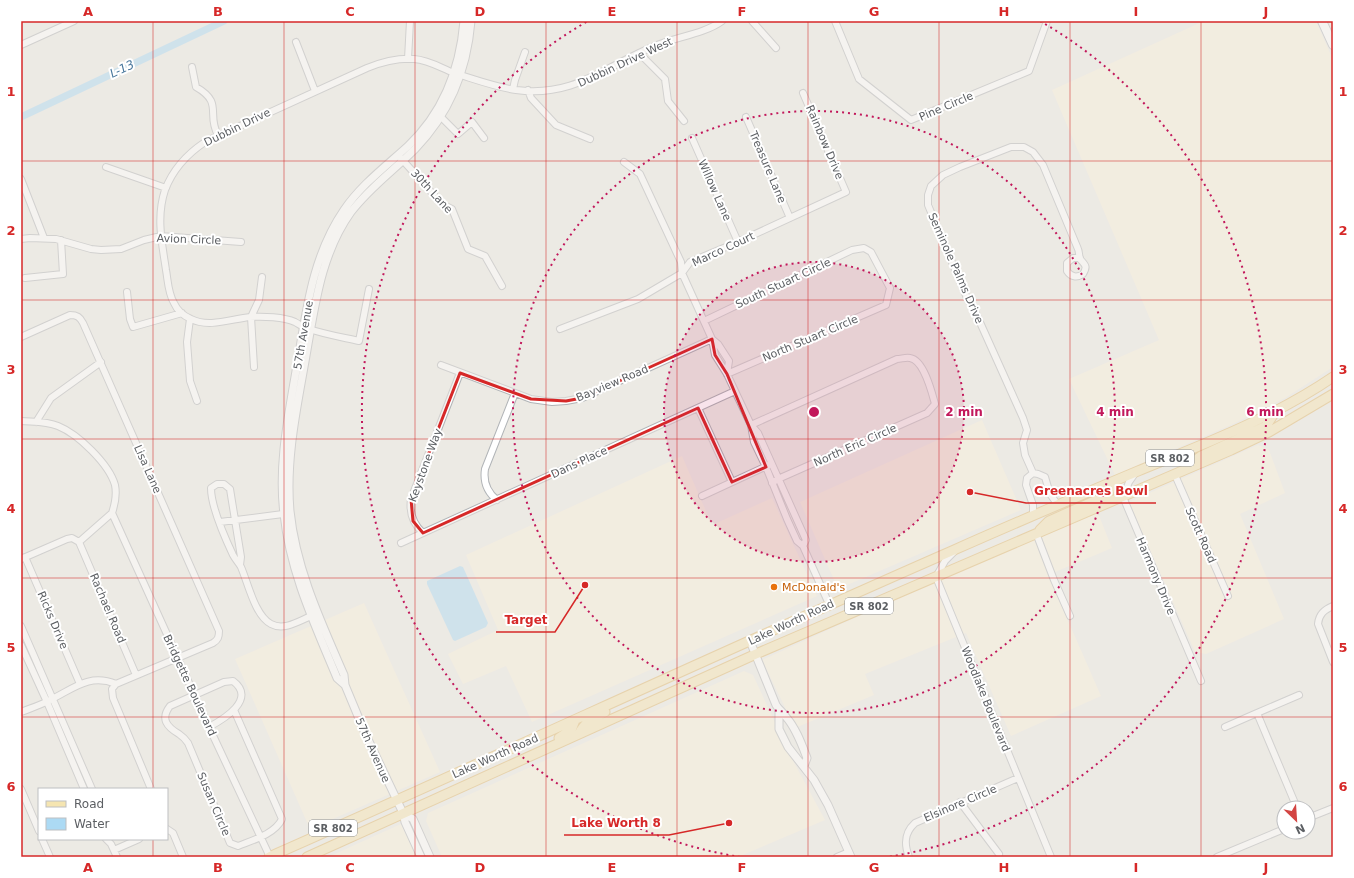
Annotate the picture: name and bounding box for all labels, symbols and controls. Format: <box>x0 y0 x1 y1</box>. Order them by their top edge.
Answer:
text: A <box>83 4 93 19</box>
text: B <box>213 4 223 19</box>
text: C <box>345 4 355 19</box>
text: D <box>475 4 486 19</box>
text: E <box>608 4 616 19</box>
text: F <box>738 4 746 19</box>
text: G <box>869 4 879 19</box>
text: H <box>999 4 1009 19</box>
text: I <box>1134 4 1138 19</box>
text: J <box>1263 4 1268 19</box>
street label: Dubbin Drive West <box>576 35 675 90</box>
water label: L-13 <box>108 57 136 81</box>
text: 1 <box>6 84 16 99</box>
text: 1 <box>1338 84 1348 99</box>
street label: Pine Circle <box>917 89 975 124</box>
street label: Rainbow Drive <box>803 103 846 182</box>
street label: Dubbin Drive <box>202 106 273 149</box>
street label: Treasure Lane <box>746 128 789 205</box>
street label: Willow Lane <box>695 158 734 223</box>
street label: 30th Lane <box>408 167 455 216</box>
street label: Seminole Palms Drive <box>925 211 986 326</box>
text: 2 <box>6 223 16 238</box>
text: 2 <box>1338 223 1348 238</box>
street label: Marco Court <box>690 229 757 270</box>
street label: Avion Circle <box>157 232 222 247</box>
street label: South Stuart Circle <box>733 256 833 311</box>
street label: 57th Avenue <box>291 299 316 371</box>
street label: North Stuart Circle <box>760 312 860 364</box>
text: 3 <box>6 362 16 377</box>
street label: Bayview Road <box>574 362 650 405</box>
text: 3 <box>1338 362 1348 377</box>
centre of rings <box>807 405 821 419</box>
text: 2 min <box>945 405 983 419</box>
text: 4 min <box>1096 405 1134 419</box>
text: 6 min <box>1246 405 1284 419</box>
street label: North Eric Circle <box>812 421 899 470</box>
street label: Keystone Way <box>406 426 445 504</box>
street label: Lisa Lane <box>131 443 164 496</box>
street label: Dans Place <box>549 444 610 481</box>
road number: SR 802 <box>1146 450 1194 466</box>
callout: Greenacres Bowl <box>1026 479 1156 503</box>
text: Greenacres Bowl <box>1034 484 1148 498</box>
text: 4 <box>6 501 16 516</box>
text: 4 <box>1338 501 1348 516</box>
street label: Scott Road <box>1183 505 1219 565</box>
street label: Harmony Drive <box>1133 535 1178 617</box>
street label: Rachael Road <box>87 571 128 645</box>
place label: McDonald's <box>782 581 846 594</box>
marker: McDonald's <box>769 582 779 592</box>
street label: Ricks Drive <box>35 589 71 651</box>
street label: Lake Worth Road <box>746 597 836 648</box>
road number: SR 802 <box>845 598 893 614</box>
callout: Target <box>496 608 555 632</box>
text: Target <box>504 613 548 627</box>
street label: Bridgette Boulevard <box>160 632 219 738</box>
text: 5 <box>6 640 16 655</box>
text: 5 <box>1338 640 1348 655</box>
street label: Woodlake Boulevard <box>958 645 1013 754</box>
street label: 57th Avenue <box>352 716 393 785</box>
street label: Lake Worth Road <box>450 732 540 781</box>
street label: Susan Circle <box>194 770 233 838</box>
text: 6 <box>6 779 16 794</box>
text: 6 <box>1338 779 1348 794</box>
street label: Elsinore Circle <box>922 782 999 825</box>
legend <box>38 788 168 840</box>
text: Road <box>74 797 104 811</box>
north arrow <box>1276 800 1316 840</box>
callout: Lake Worth 8 <box>564 811 669 835</box>
text: Lake Worth 8 <box>571 816 661 830</box>
text: Water <box>74 817 110 831</box>
road number: SR 802 <box>309 820 357 836</box>
text: N <box>1293 821 1307 836</box>
text: A <box>83 860 93 875</box>
text: B <box>213 860 223 875</box>
text: C <box>345 860 355 875</box>
text: D <box>475 860 486 875</box>
text: E <box>608 860 616 875</box>
text: F <box>738 860 746 875</box>
text: G <box>869 860 879 875</box>
text: H <box>999 860 1009 875</box>
text: I <box>1134 860 1138 875</box>
text: J <box>1263 860 1268 875</box>

